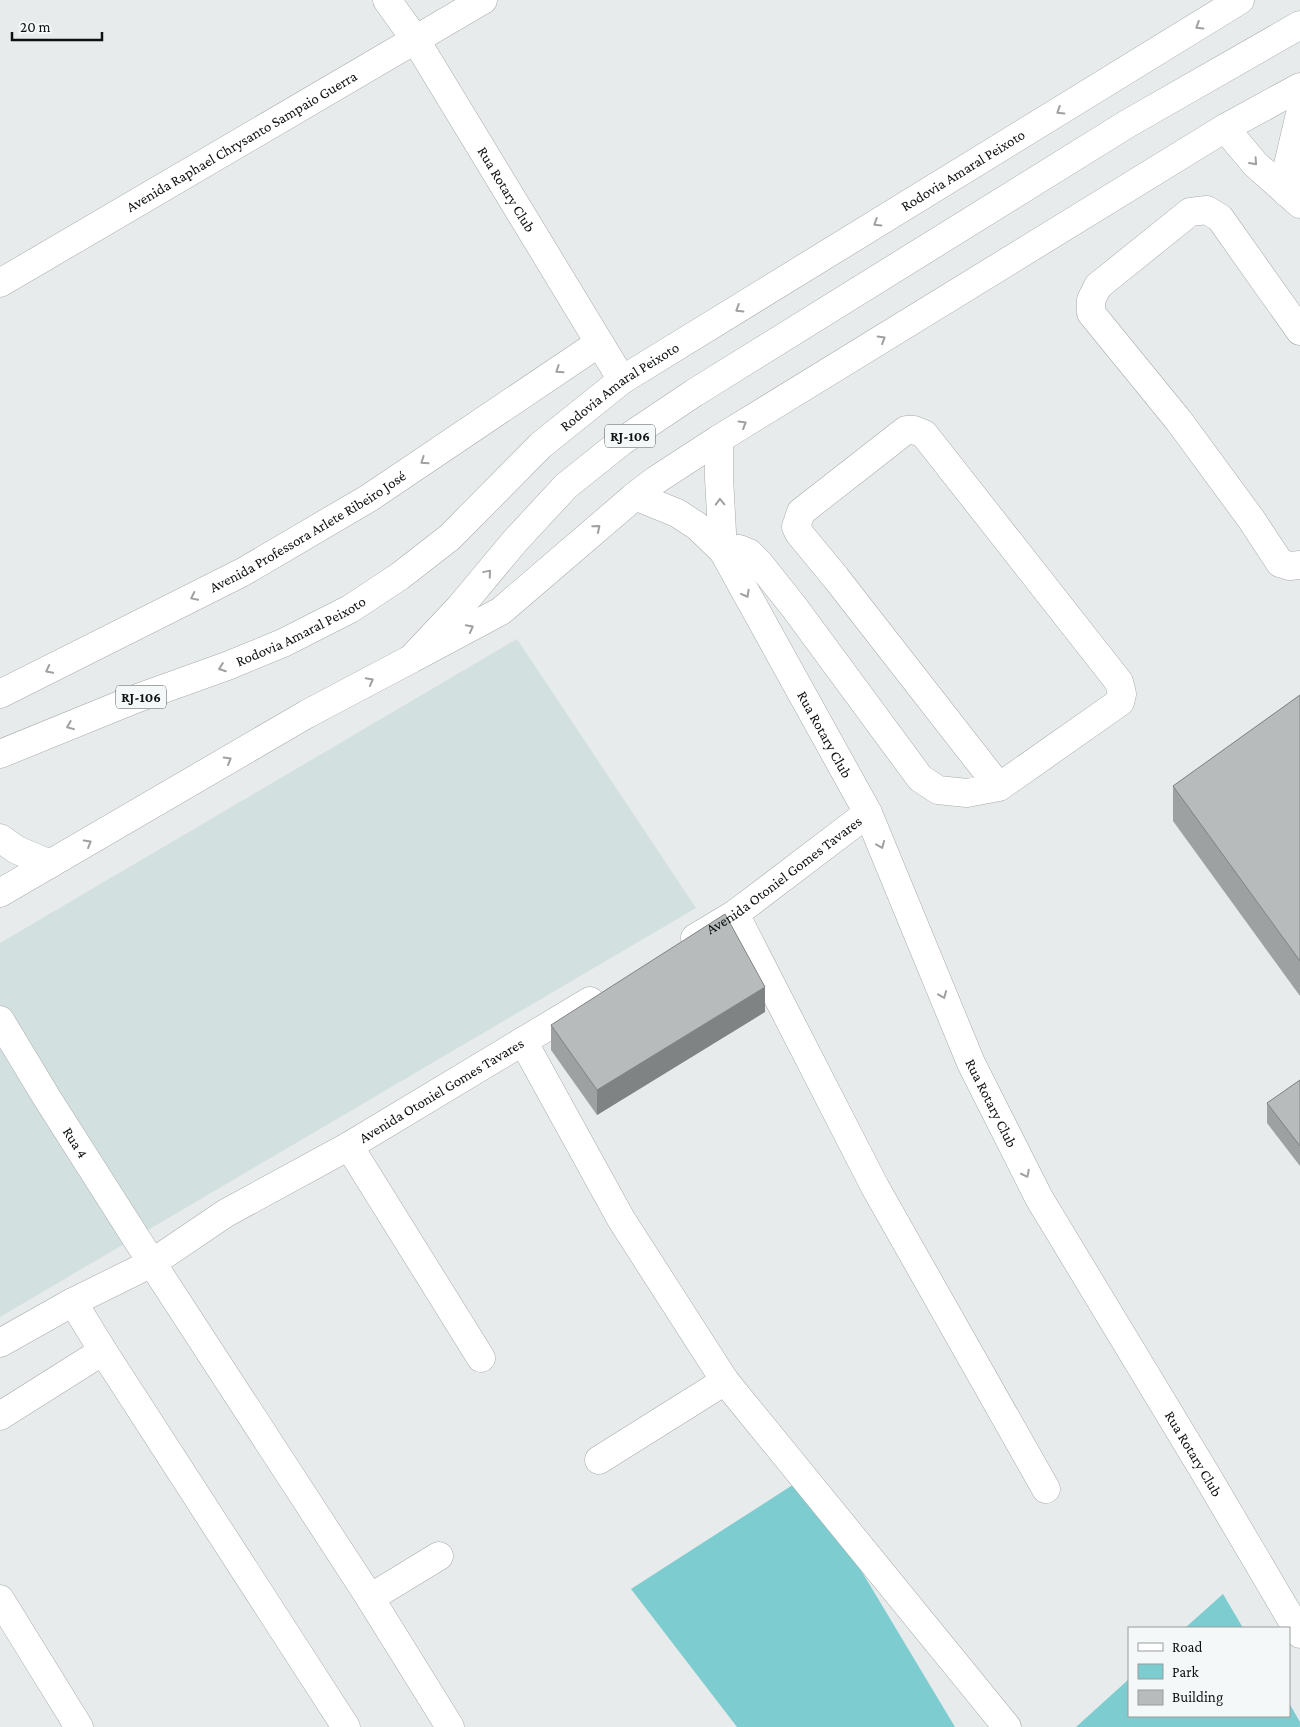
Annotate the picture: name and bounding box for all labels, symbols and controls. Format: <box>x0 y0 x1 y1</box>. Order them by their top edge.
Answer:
scale bar <box>12 10 102 42</box>
text: 20 m <box>20 19 51 35</box>
one-way arrow <box>1195 19 1204 29</box>
street label: Avenida Raphael Chrysanto Sampaio Guerra <box>124 68 360 215</box>
one-way arrow <box>1057 104 1066 114</box>
street label: Rodovia Amaral Peixoto <box>898 126 1028 214</box>
street label: Rua Rotary Club <box>474 144 538 235</box>
one-way arrow <box>1248 156 1257 165</box>
one-way arrow <box>874 217 883 227</box>
one-way arrow <box>735 302 744 312</box>
one-way arrow <box>876 336 885 345</box>
street label: Rodovia Amaral Peixoto <box>557 339 682 434</box>
one-way arrow <box>555 364 565 373</box>
one-way arrow <box>738 420 747 430</box>
road number: RJ-106 <box>605 424 655 448</box>
one-way arrow <box>420 455 430 464</box>
street label: Avenida Professora Arlete Ribeiro José <box>207 467 409 595</box>
one-way arrow <box>715 498 725 506</box>
one-way arrow <box>591 525 600 534</box>
one-way arrow <box>483 570 492 579</box>
one-way arrow <box>740 588 750 597</box>
one-way arrow <box>190 591 199 601</box>
street label: Rodovia Amaral Peixoto <box>234 593 369 669</box>
one-way arrow <box>464 624 473 634</box>
one-way arrow <box>218 662 227 672</box>
one-way arrow <box>45 663 54 673</box>
one-way arrow <box>364 677 373 687</box>
road number: RJ-106 <box>116 686 166 709</box>
street label: Rua Rotary Club <box>794 688 855 781</box>
one-way arrow <box>66 719 75 730</box>
one-way arrow <box>222 757 231 767</box>
street label: Avenida Otoniel Gomes Tavares <box>703 813 865 937</box>
one-way arrow <box>82 839 91 849</box>
one-way arrow <box>875 840 885 849</box>
one-way arrow <box>936 990 947 999</box>
street label: Avenida Otoniel Gomes Tavares <box>356 1035 527 1146</box>
street label: Rua Rotary Club <box>962 1056 1020 1150</box>
street label: Rua 4 <box>60 1124 91 1161</box>
one-way arrow <box>1020 1169 1030 1178</box>
street label: Rua Rotary Club <box>1162 1408 1225 1500</box>
legend <box>1128 1627 1290 1717</box>
text: Road <box>1172 1639 1203 1655</box>
text: Park <box>1172 1664 1199 1680</box>
text: Building <box>1172 1689 1223 1706</box>

